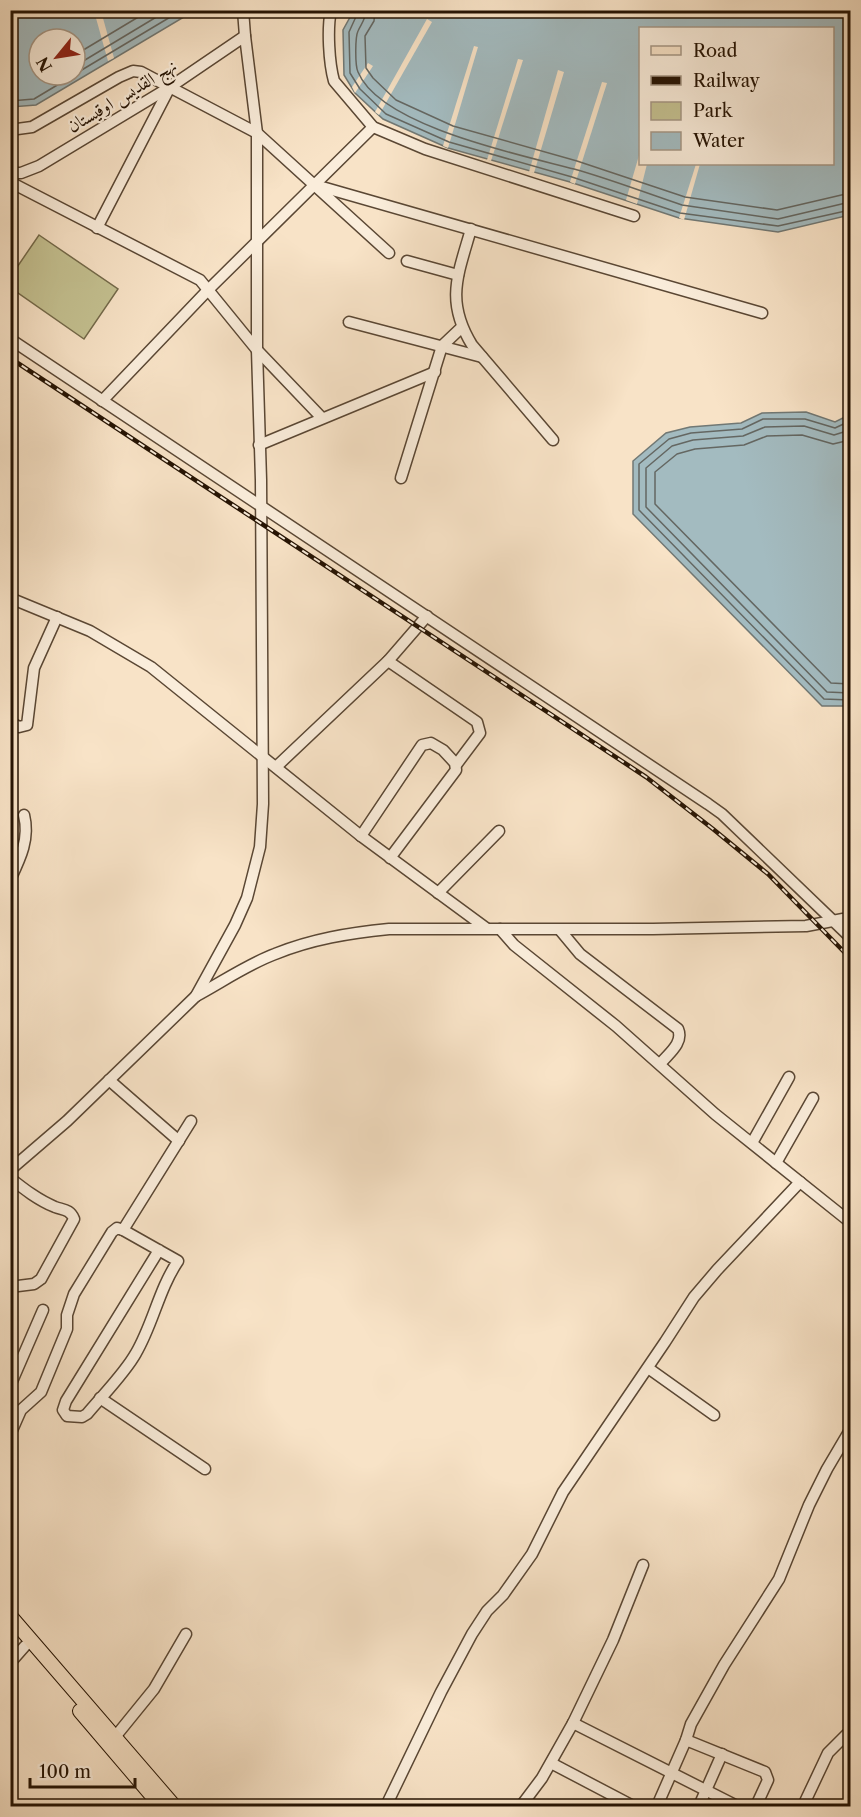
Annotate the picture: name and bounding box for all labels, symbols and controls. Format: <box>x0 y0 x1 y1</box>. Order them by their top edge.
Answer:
north arrow <box>27 27 87 87</box>
legend <box>639 27 834 165</box>
text: Road <box>693 40 738 62</box>
text: N <box>32 53 56 76</box>
street label: نهج القديس اوقيستان <box>63 55 183 142</box>
text: Railway <box>693 70 761 92</box>
text: Park <box>693 100 734 122</box>
text: Water <box>692 130 745 152</box>
scale bar <box>30 1751 135 1789</box>
text: 100 m <box>39 1761 91 1783</box>

